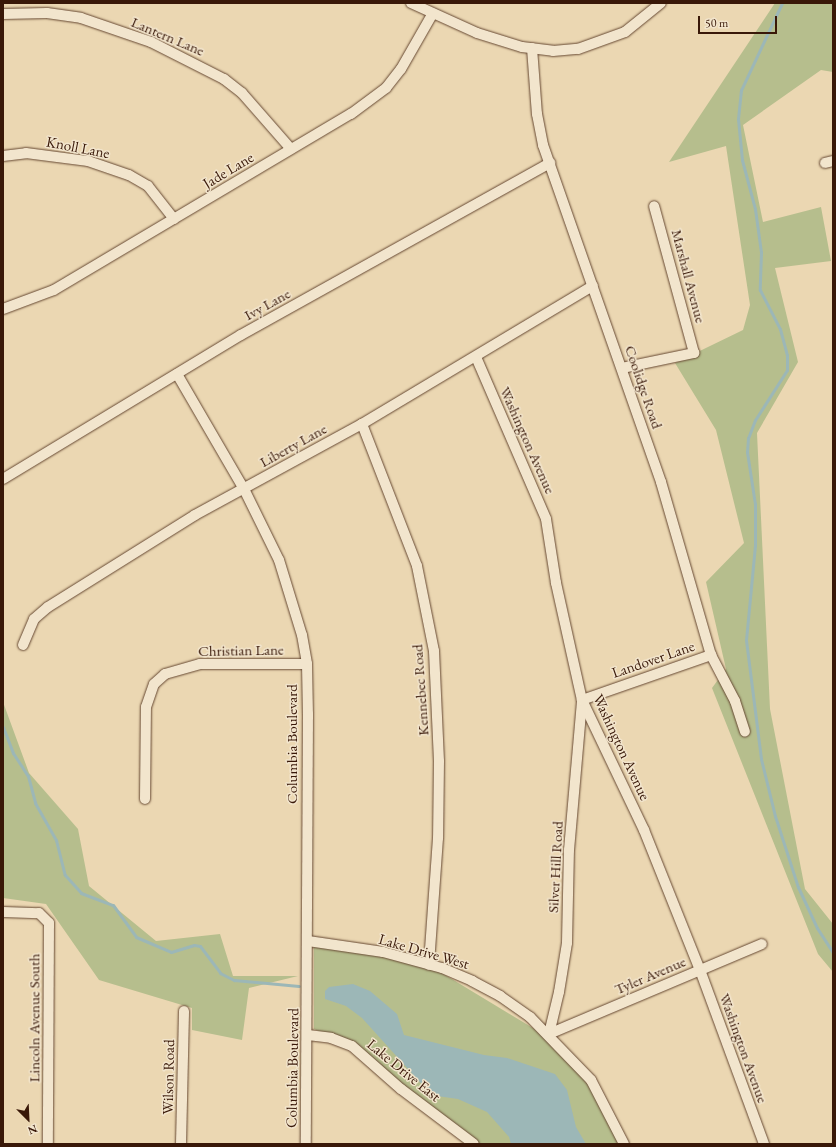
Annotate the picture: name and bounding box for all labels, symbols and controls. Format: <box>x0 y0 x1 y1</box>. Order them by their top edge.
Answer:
scale bar <box>700 8 779 34</box>
street label: Lantern Lane <box>129 13 207 59</box>
text: 50 m <box>705 15 728 31</box>
street label: Knoll Lane <box>45 132 111 162</box>
street label: Jade Lane <box>199 148 257 192</box>
street label: Marshall Avenue <box>668 227 710 325</box>
street label: Ivy Lane <box>241 284 293 324</box>
street label: Coolidge Road <box>621 343 667 431</box>
street label: Washington Avenue <box>496 384 560 496</box>
street label: Liberty Lane <box>256 419 330 471</box>
street label: Landover Lane <box>609 636 697 682</box>
street label: Christian Lane <box>198 640 284 660</box>
street label: Kennebec Road <box>408 644 432 736</box>
street label: Columbia Boulevard <box>283 684 301 804</box>
street label: Washington Avenue <box>590 691 654 803</box>
street label: Silver Hill Road <box>544 821 566 913</box>
street label: Lake Drive West <box>377 929 471 973</box>
street label: Tyler Avenue <box>612 952 688 998</box>
street label: Lincoln Avenue South <box>25 954 43 1082</box>
street label: Washington Avenue <box>716 991 772 1105</box>
street label: Columbia Boulevard <box>282 1008 302 1128</box>
street label: Lake Drive East <box>364 1035 444 1105</box>
street label: Wilson Road <box>158 1039 178 1115</box>
north arrow <box>8 1099 48 1139</box>
text: N <box>26 1122 40 1138</box>

